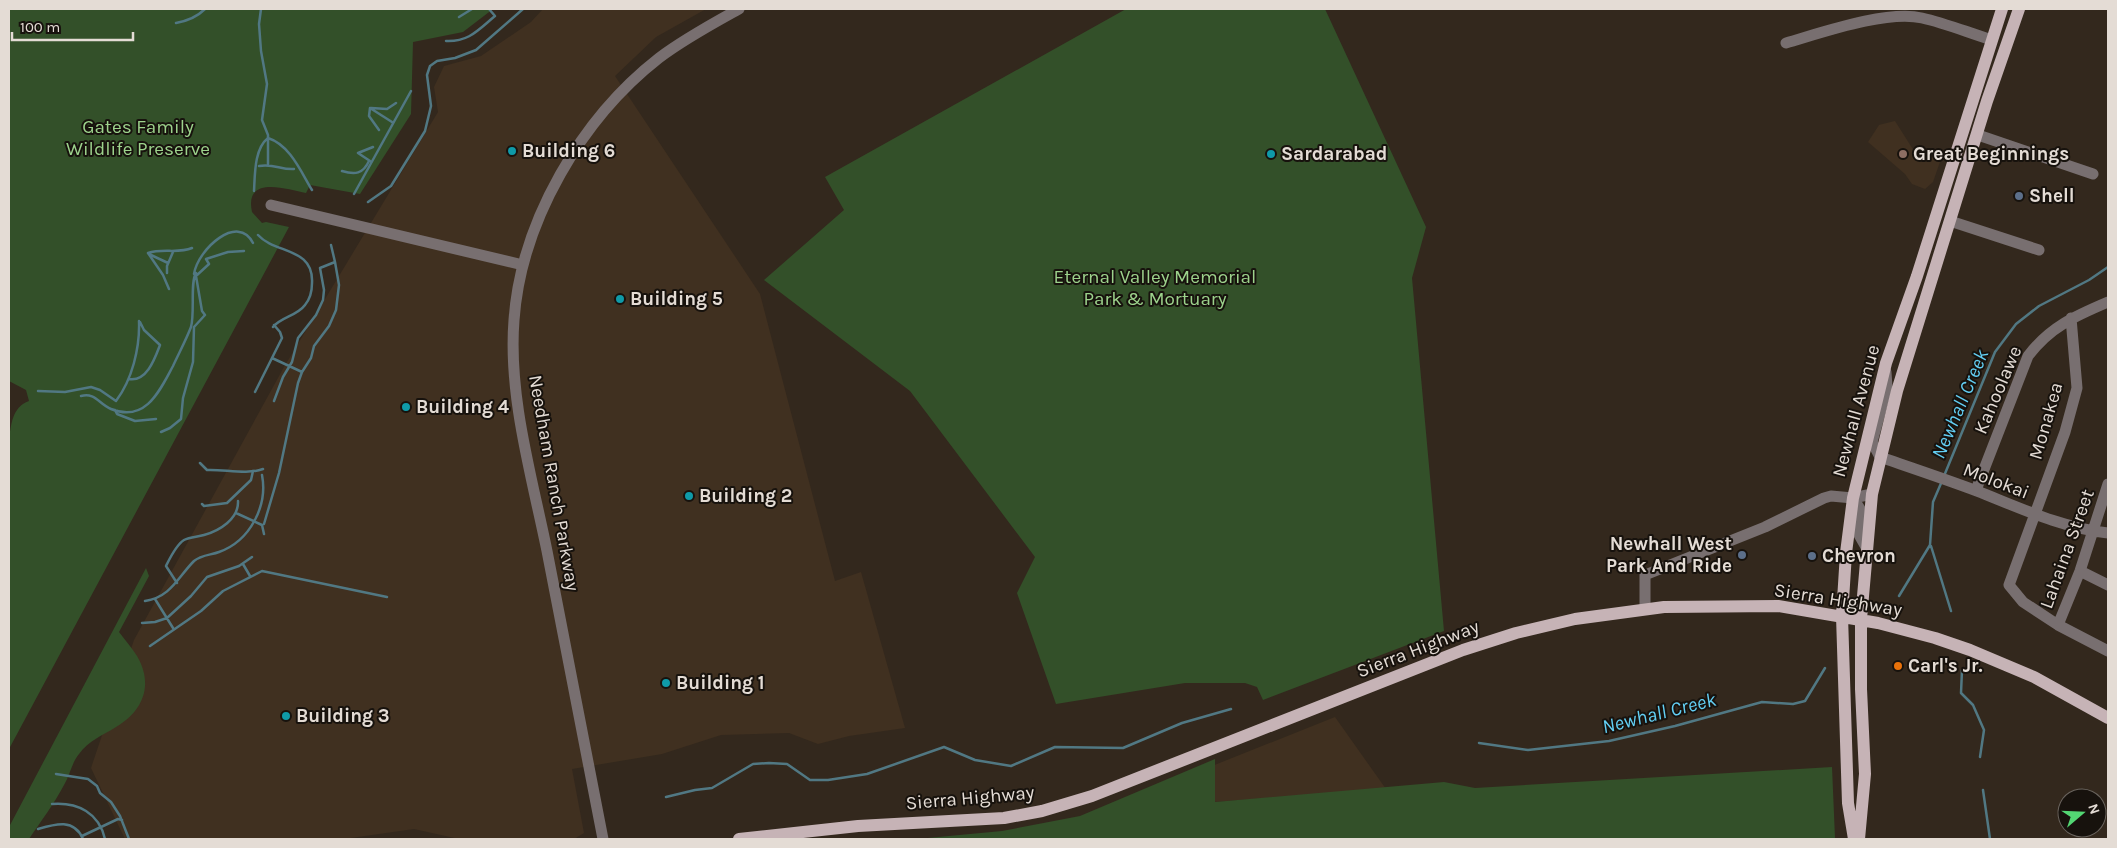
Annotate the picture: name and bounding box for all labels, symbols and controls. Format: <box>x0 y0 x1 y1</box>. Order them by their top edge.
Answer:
scale bar <box>12 10 134 42</box>
text: 100 m <box>20 18 60 36</box>
park label: Gates Family Wildlife Preserve <box>66 116 210 160</box>
place label: Building 6 <box>522 140 615 162</box>
place label: Sardarabad <box>1281 143 1388 165</box>
place label: Great Beginnings <box>1913 143 2069 165</box>
marker: Building 6 <box>506 145 518 157</box>
marker: Sardarabad <box>1265 148 1277 160</box>
marker: Great Beginnings <box>1897 148 1909 160</box>
place label: Shell <box>2029 185 2075 207</box>
marker: Shell <box>2013 190 2025 202</box>
park label: Eternal Valley Memorial Park & Mortuary <box>1054 266 1256 310</box>
place label: Building 5 <box>630 288 723 310</box>
marker: Building 5 <box>614 293 626 305</box>
street label: Newhall Avenue <box>1828 342 1884 480</box>
street label: Kahoolawe <box>1970 343 2026 437</box>
water label: Newhall Creek <box>1927 345 1994 462</box>
street label: Needham Ranch Parkway <box>524 373 584 593</box>
street label: Monakea <box>2024 380 2068 462</box>
place label: Building 4 <box>416 396 510 418</box>
marker: Building 4 <box>400 401 412 413</box>
street label: Molokai <box>1960 458 2032 504</box>
place label: Building 2 <box>699 485 792 507</box>
street label: Lahaina Street <box>2035 486 2099 612</box>
marker: Building 2 <box>683 490 695 502</box>
place label: Newhall West Park And Ride <box>1606 533 1732 577</box>
place label: Chevron <box>1822 545 1896 567</box>
marker: Newhall West Park And Ride <box>1736 549 1748 561</box>
marker: Chevron <box>1806 550 1818 562</box>
street label: Sierra Highway <box>1772 579 1904 621</box>
street label: Sierra Highway <box>1354 616 1482 682</box>
place label: Carl's Jr. <box>1908 655 1983 677</box>
marker: Carl's Jr. <box>1892 660 1904 672</box>
place label: Building 1 <box>676 672 765 694</box>
marker: Building 1 <box>660 677 672 689</box>
water label: Newhall Creek <box>1600 688 1719 738</box>
place label: Building 3 <box>296 705 390 727</box>
marker: Building 3 <box>280 710 292 722</box>
street label: Sierra Highway <box>905 781 1035 815</box>
north arrow <box>2057 788 2107 838</box>
text: N <box>2084 801 2103 816</box>

